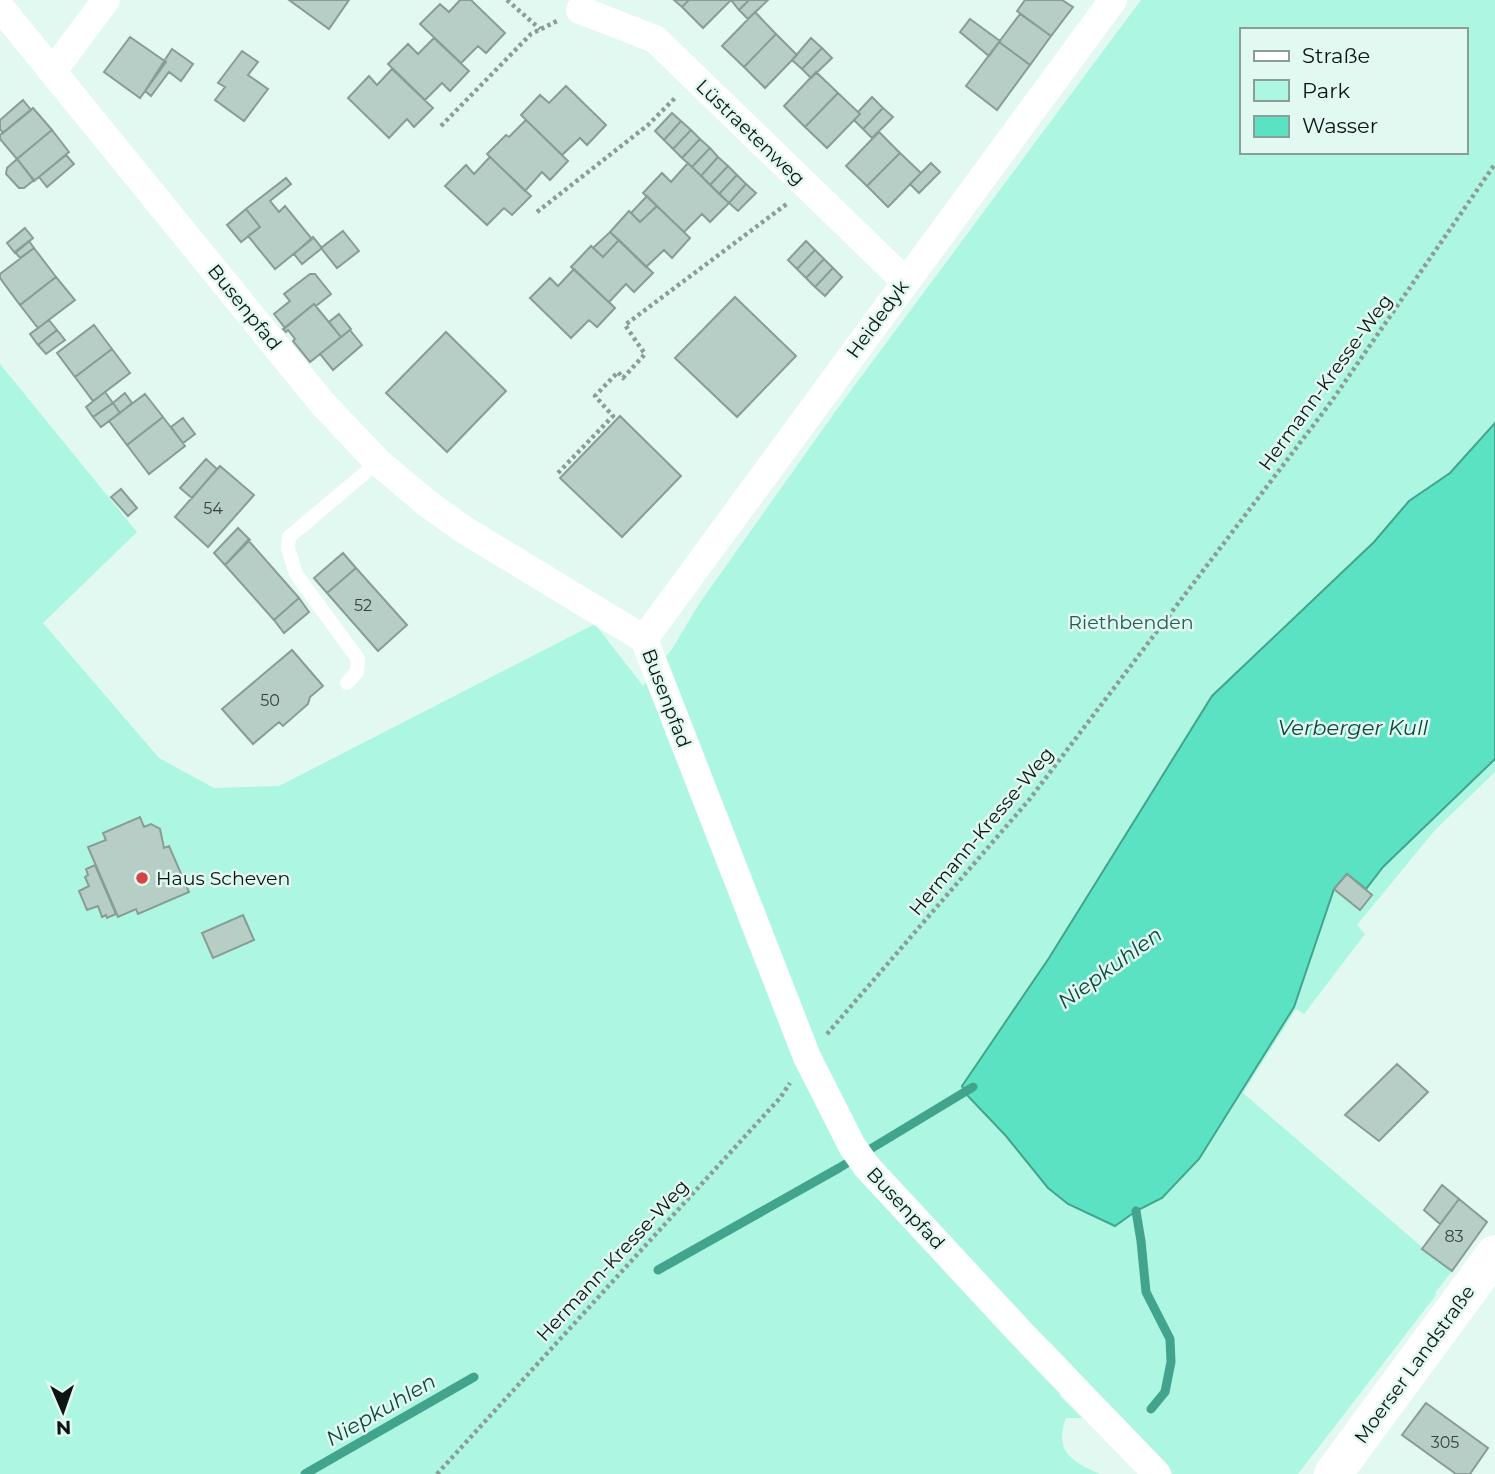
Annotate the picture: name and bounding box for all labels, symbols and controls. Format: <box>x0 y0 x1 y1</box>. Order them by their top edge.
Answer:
legend <box>1240 28 1467 154</box>
text: Straße <box>1302 43 1370 68</box>
street label: Lüstraetenweg <box>691 75 810 190</box>
text: Park <box>1302 78 1350 103</box>
text: Wasser <box>1302 113 1378 138</box>
street label: Busenpfad <box>203 260 286 355</box>
street label: Heidedyk <box>841 275 914 363</box>
street label: Hermann-Kresse-Weg <box>1254 290 1397 475</box>
house number: 54 <box>203 499 223 518</box>
house number: 52 <box>354 596 372 615</box>
park label: Riethbenden <box>1068 611 1194 634</box>
street label: Busenpfad <box>637 646 696 751</box>
house number: 50 <box>260 691 280 710</box>
water label: Verberger Kull <box>1278 715 1429 740</box>
street label: Hermann-Kresse-Weg <box>904 743 1058 920</box>
place label: Haus Scheven <box>156 867 290 890</box>
marker: Haus Scheven <box>134 870 150 886</box>
water label: Niepkuhlen <box>1053 921 1167 1014</box>
street label: Busenpfad <box>862 1162 949 1254</box>
street label: Hermann-Kresse-Weg <box>531 1175 693 1346</box>
house number: 83 <box>1444 1227 1464 1246</box>
street label: Moerser Landstraße <box>1349 1281 1479 1448</box>
water label: Niepkuhlen <box>321 1368 440 1451</box>
north arrow <box>28 1376 98 1446</box>
text: N <box>55 1416 72 1439</box>
house number: 305 <box>1431 1433 1459 1452</box>

